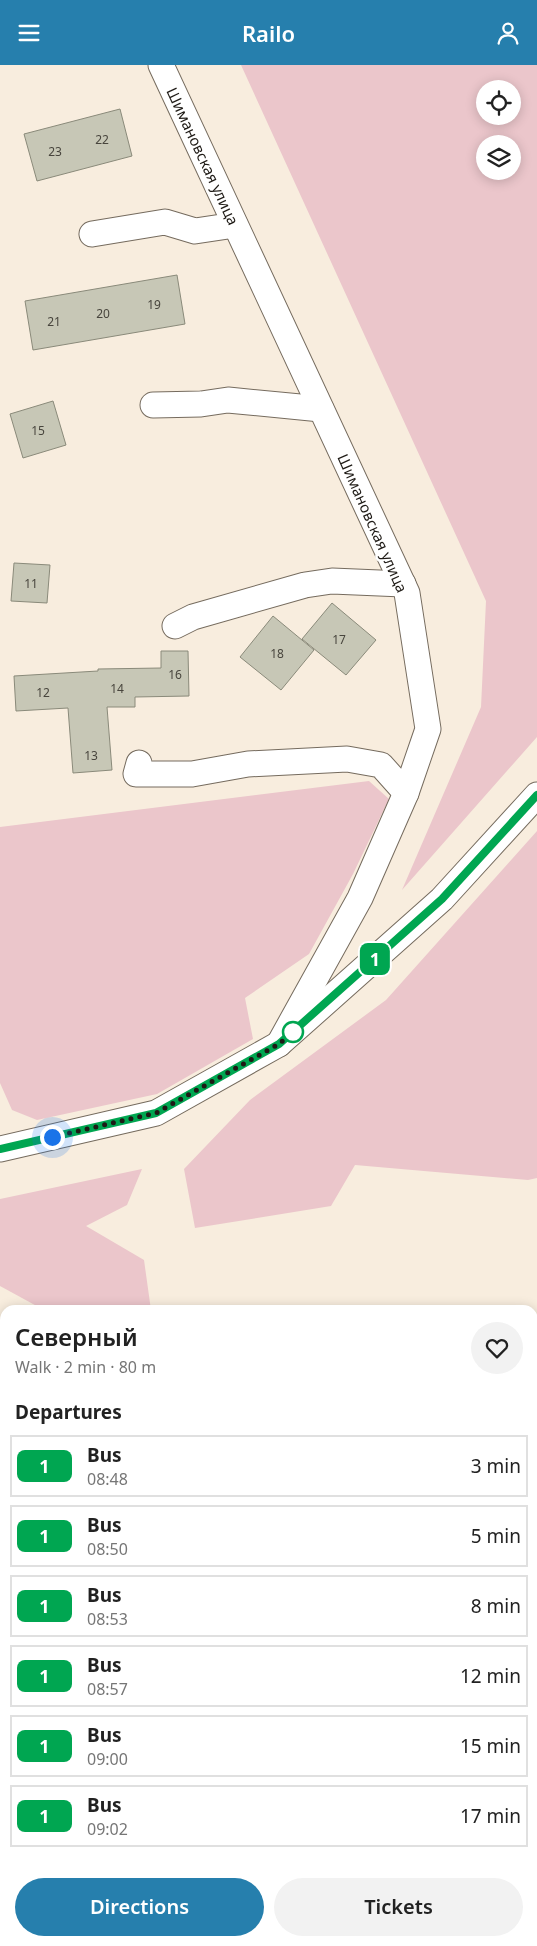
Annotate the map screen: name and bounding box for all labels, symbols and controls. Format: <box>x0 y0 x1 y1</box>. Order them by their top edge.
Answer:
text: Railo <box>242 18 295 48</box>
icon: menu <box>15 19 43 47</box>
icon: person <box>494 19 522 47</box>
map controls <box>476 80 521 180</box>
button: locate <box>476 80 521 125</box>
street label: Шимановская улица <box>162 84 244 228</box>
house number: 22 <box>95 131 109 148</box>
button: layers <box>476 135 521 180</box>
house number: 23 <box>48 143 62 160</box>
house number: 19 <box>147 296 161 313</box>
house number: 20 <box>96 305 110 322</box>
house number: 21 <box>47 313 61 330</box>
house number: 15 <box>31 422 45 439</box>
street label: Шимановская улица <box>333 451 413 595</box>
house number: 11 <box>24 575 38 592</box>
house number: 17 <box>332 631 346 648</box>
house number: 18 <box>270 645 284 662</box>
house number: 16 <box>168 666 182 683</box>
house number: 14 <box>110 680 124 697</box>
house number: 12 <box>36 684 50 701</box>
house number: 13 <box>84 747 98 764</box>
line badge: 1 <box>359 943 391 975</box>
text: 1 <box>370 947 380 971</box>
unlabelled marker <box>282 1021 304 1043</box>
your location <box>40 1125 65 1150</box>
text: Северный <box>15 1320 138 1353</box>
button: heart <box>471 1322 523 1374</box>
text: Walk · 2 min · 80 m <box>15 1356 156 1378</box>
text: Departures <box>15 1399 122 1425</box>
text: Bus <box>87 1442 122 1468</box>
text: 3 min <box>471 1453 521 1479</box>
text: 1 <box>39 1454 50 1478</box>
text: 08:48 <box>87 1468 128 1490</box>
text: Bus <box>87 1512 122 1538</box>
text: 5 min <box>471 1523 521 1549</box>
text: 1 <box>39 1524 50 1548</box>
text: 08:50 <box>87 1538 128 1560</box>
text: Bus <box>87 1582 122 1608</box>
text: 8 min <box>471 1593 521 1619</box>
text: 1 <box>39 1594 50 1618</box>
text: 08:53 <box>87 1608 128 1630</box>
text: Bus <box>87 1652 122 1678</box>
text: 12 min <box>460 1663 521 1689</box>
text: 1 <box>39 1664 50 1688</box>
text: 08:57 <box>87 1678 128 1700</box>
text: Bus <box>87 1722 122 1748</box>
text: 15 min <box>460 1733 521 1759</box>
text: 1 <box>39 1734 50 1758</box>
text: 09:00 <box>87 1748 128 1770</box>
text: Bus <box>87 1792 122 1818</box>
text: 17 min <box>460 1803 521 1829</box>
text: 1 <box>39 1804 50 1828</box>
text: 09:02 <box>87 1818 128 1840</box>
button: Directions <box>15 1878 264 1936</box>
button: Tickets <box>274 1878 523 1936</box>

